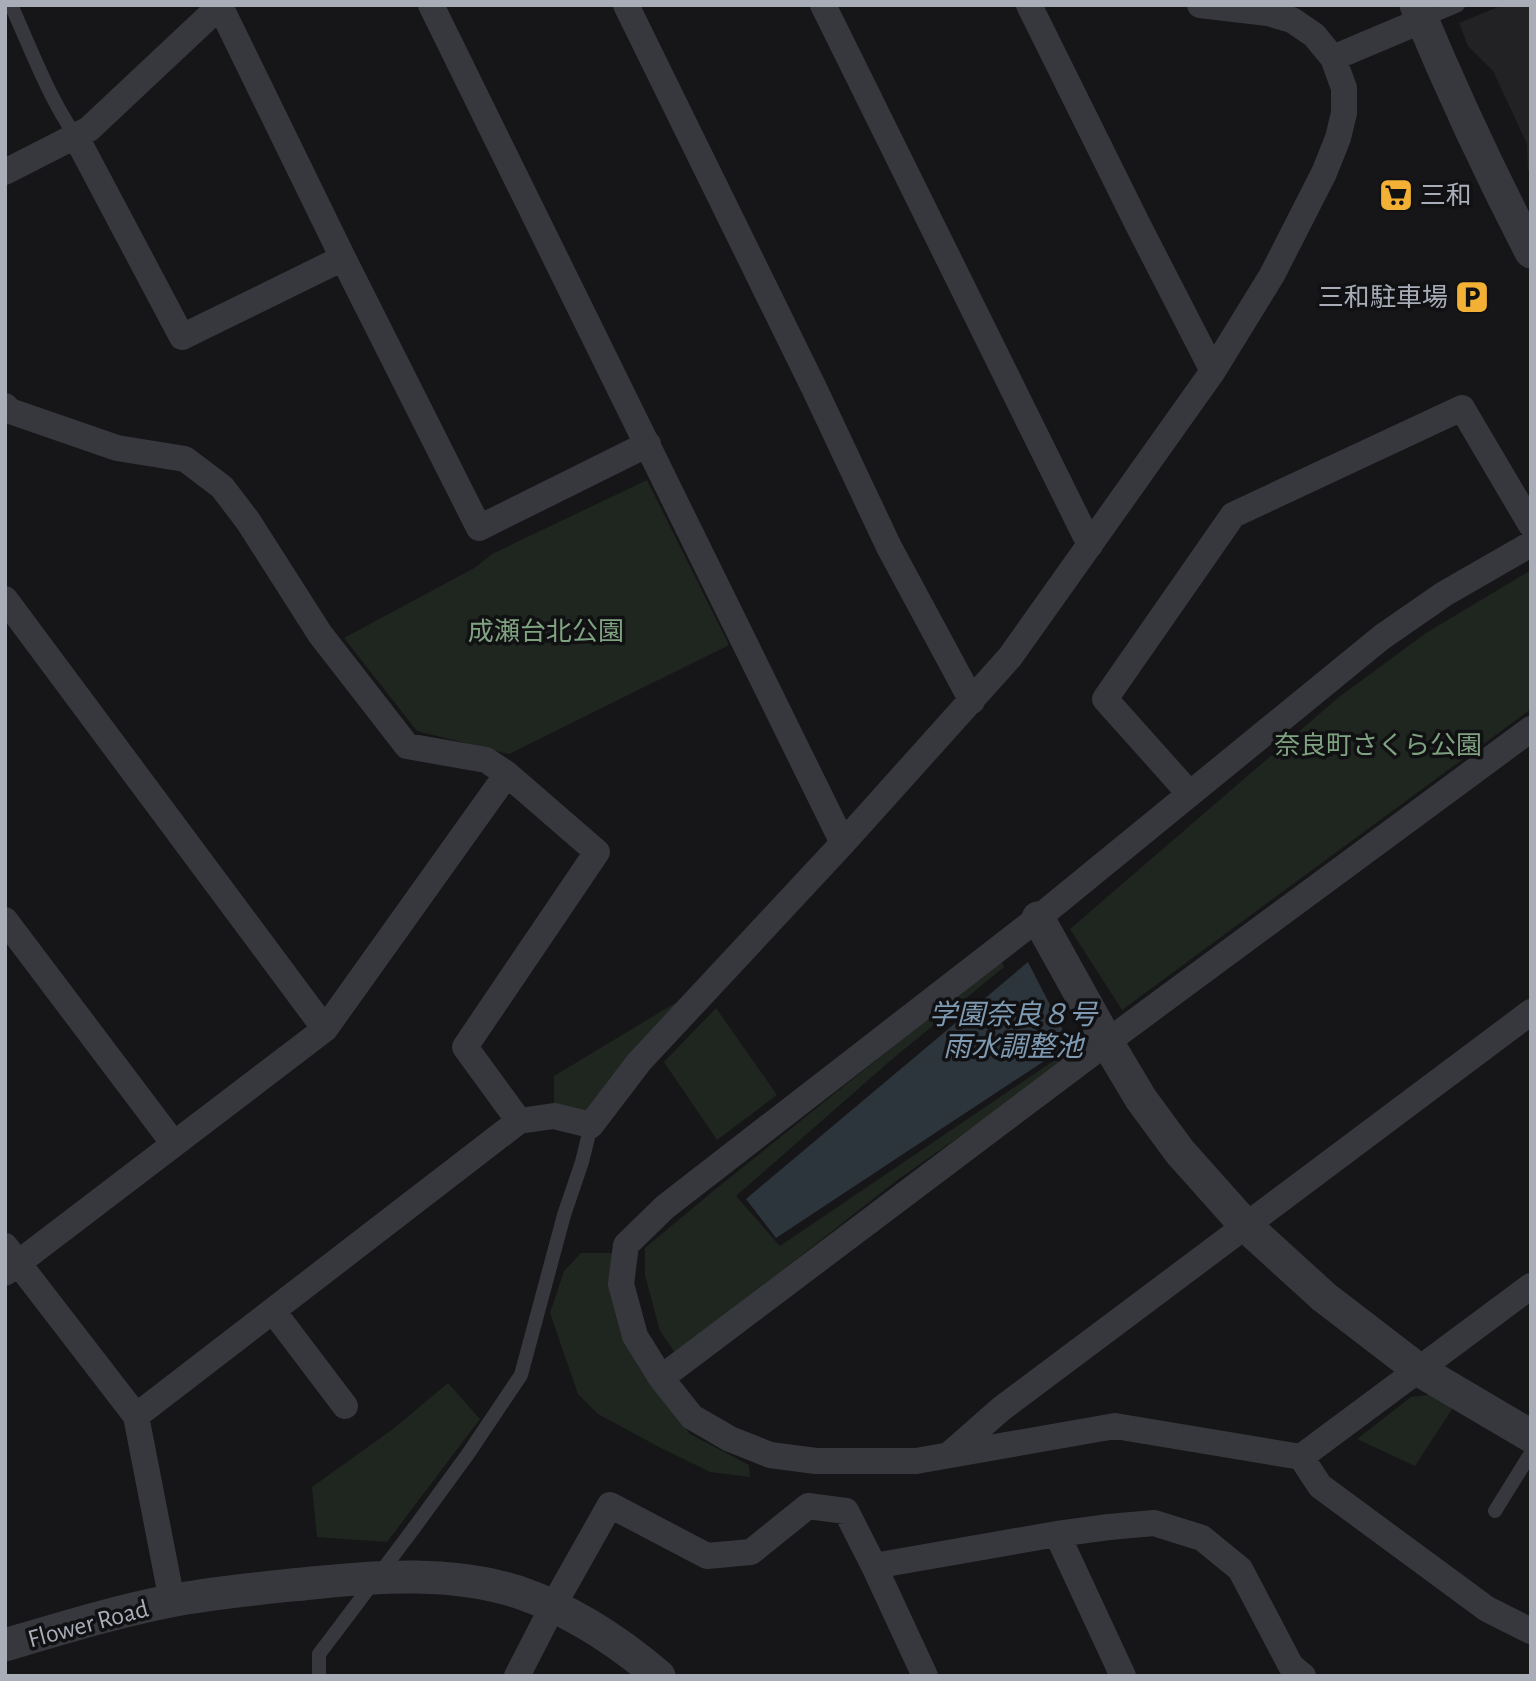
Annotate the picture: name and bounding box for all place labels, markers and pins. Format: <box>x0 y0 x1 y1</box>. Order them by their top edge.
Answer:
supermarket icon: 三和 <box>1377 176 1415 214</box>
place label: 三和 <box>1420 182 1472 209</box>
parking icon: 三和駐車場 <box>1453 278 1491 316</box>
place label: 三和駐車場 <box>1318 283 1448 311</box>

